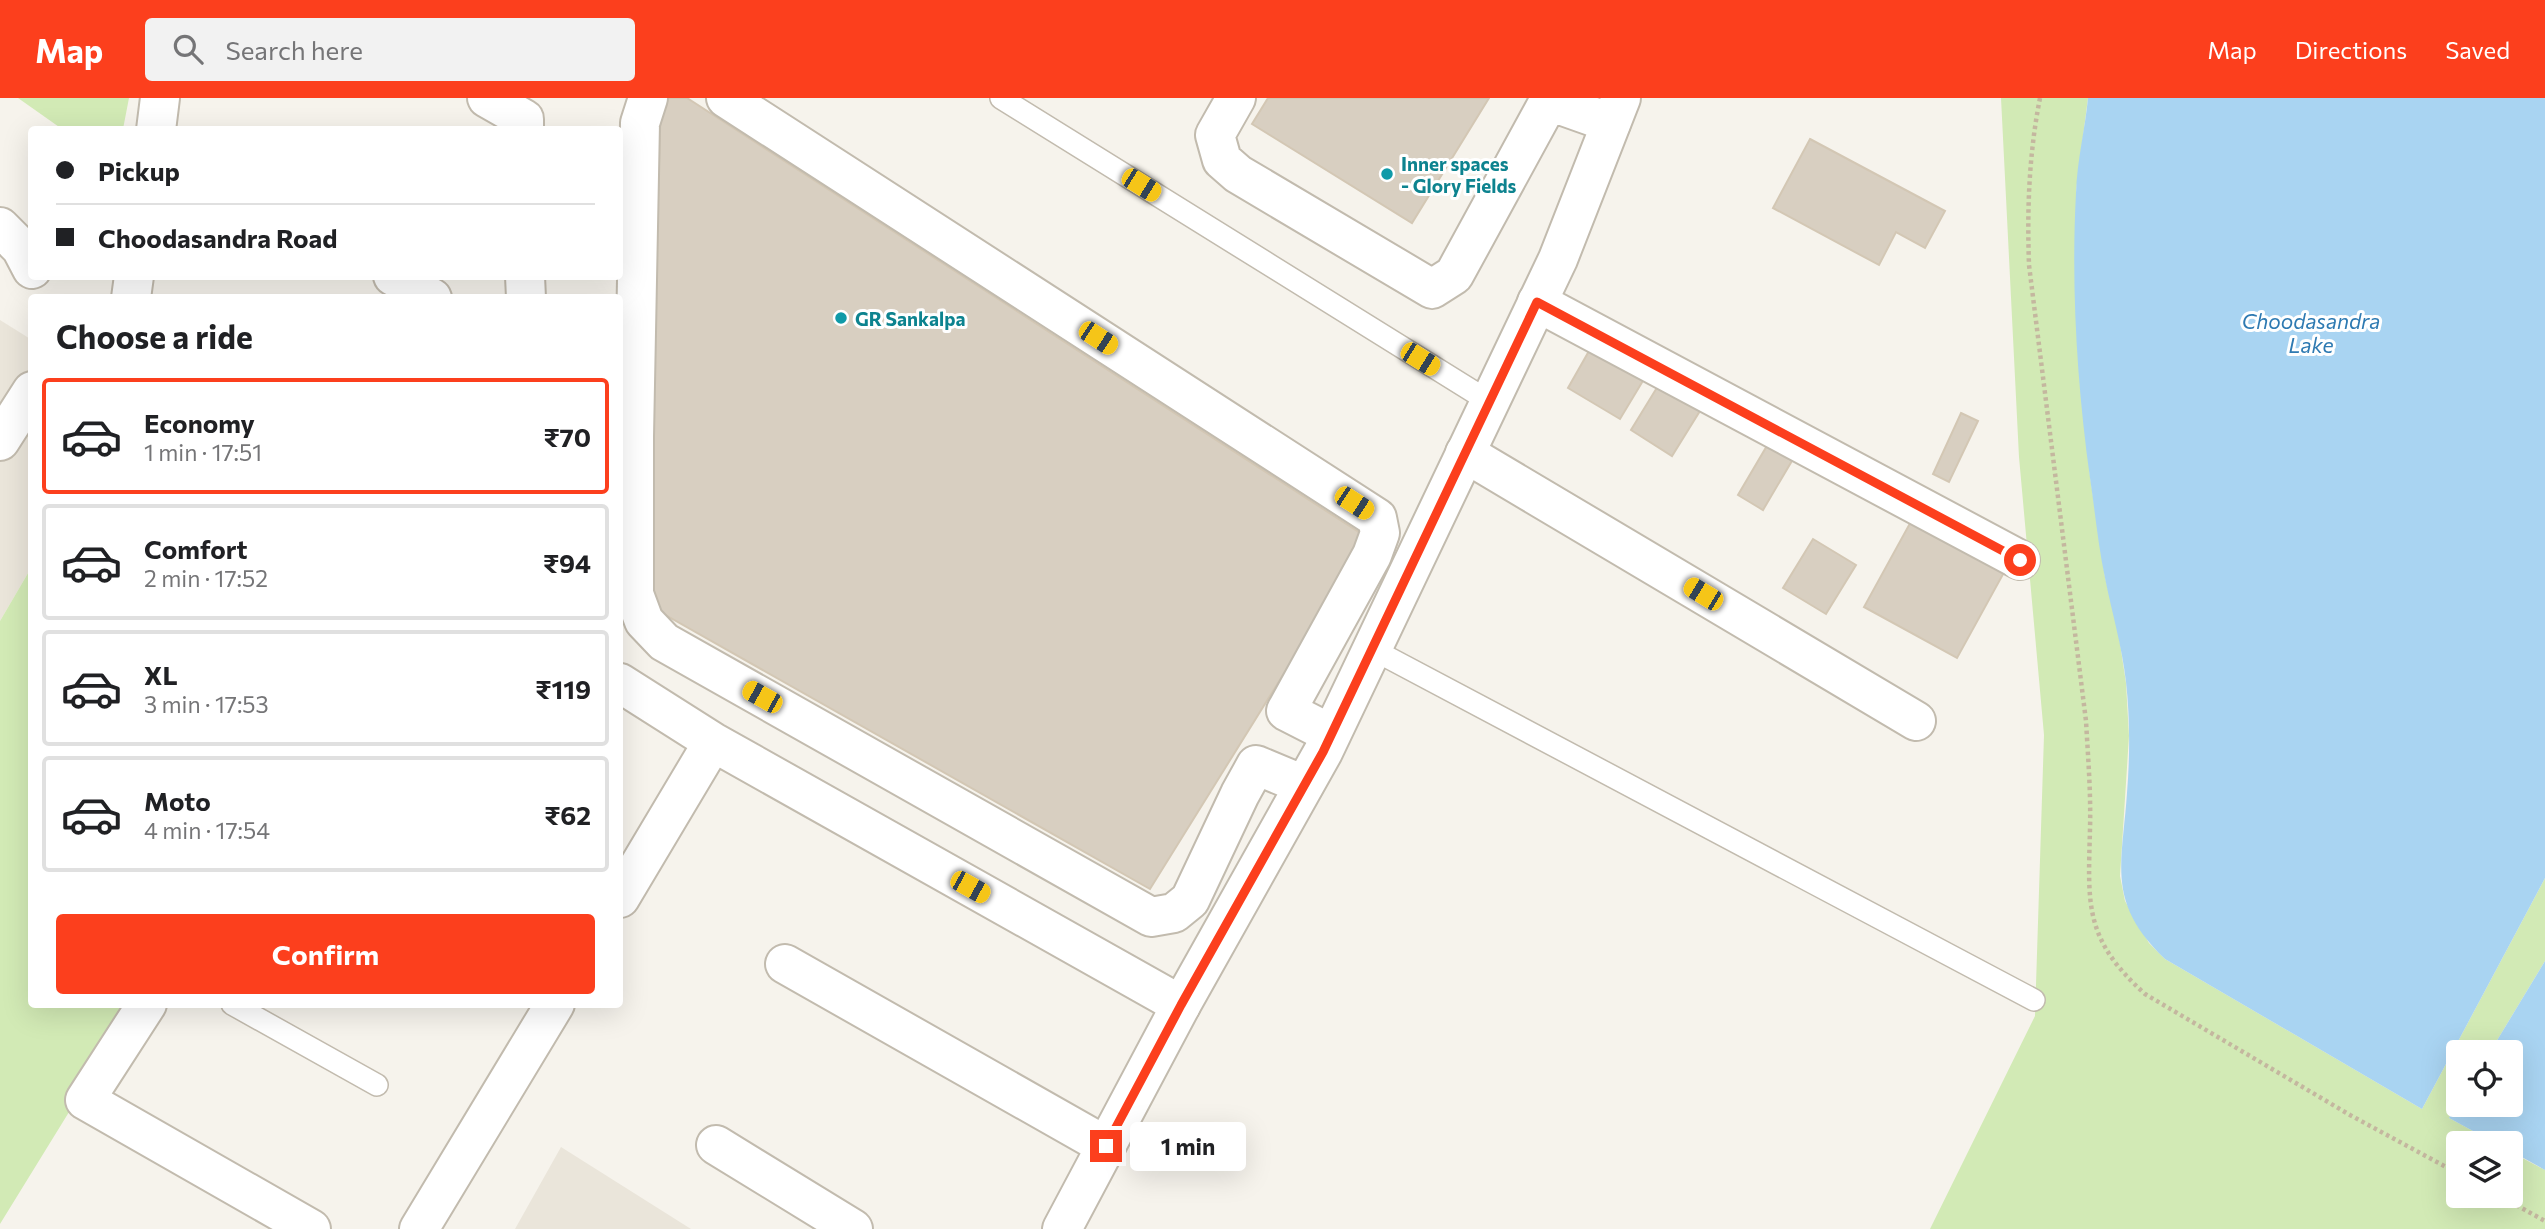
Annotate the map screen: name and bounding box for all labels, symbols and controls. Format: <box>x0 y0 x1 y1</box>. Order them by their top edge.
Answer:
search box <box>145 18 635 81</box>
text: Map <box>35 29 103 70</box>
icon: search <box>169 30 207 68</box>
text: Search here <box>225 34 363 65</box>
text: Map <box>2207 35 2257 64</box>
text: Directions <box>2295 35 2407 64</box>
text: Saved <box>2445 35 2510 64</box>
place label: Inner spaces - Glory Fields <box>1401 152 1517 197</box>
text: Pickup <box>98 155 180 186</box>
car <box>1118 165 1165 205</box>
marker: Inner spaces - Glory Fields <box>1379 166 1395 182</box>
text: Choodasandra Road <box>98 222 337 253</box>
place label: GR Sankalpa <box>855 307 965 330</box>
water label: Choodasandra Lake <box>2242 308 2380 357</box>
marker: GR Sankalpa <box>833 310 849 326</box>
text: Choose a ride <box>56 316 253 356</box>
car <box>1075 318 1122 358</box>
car <box>1397 339 1444 379</box>
icon: car <box>60 405 123 468</box>
text: Economy <box>144 407 255 438</box>
text: ₹70 <box>544 421 591 452</box>
text: 1 min · 17:51 <box>144 438 262 466</box>
car <box>1331 483 1378 523</box>
icon: car <box>60 531 123 594</box>
text: Comfort <box>144 533 247 564</box>
route start <box>2004 544 2036 576</box>
text: ₹94 <box>543 547 591 578</box>
text: 2 min · 17:52 <box>144 564 268 592</box>
car <box>1680 574 1727 614</box>
icon: car <box>60 657 123 720</box>
text: XL <box>144 659 178 690</box>
text: ₹119 <box>535 673 591 704</box>
car <box>739 678 786 716</box>
text: 3 min · 17:53 <box>144 690 269 718</box>
icon: car <box>60 783 123 846</box>
text: Moto <box>144 785 211 816</box>
text: ₹62 <box>544 799 591 830</box>
text: 4 min · 17:54 <box>144 816 270 844</box>
car <box>947 868 994 906</box>
button: Confirm <box>56 914 595 994</box>
map controls <box>2446 1040 2523 1208</box>
button: locate <box>2446 1040 2523 1117</box>
callout: 1 min <box>1130 1122 1246 1170</box>
route end <box>1090 1130 1122 1162</box>
button: layers <box>2446 1131 2523 1208</box>
text: 1 min <box>1161 1132 1215 1160</box>

